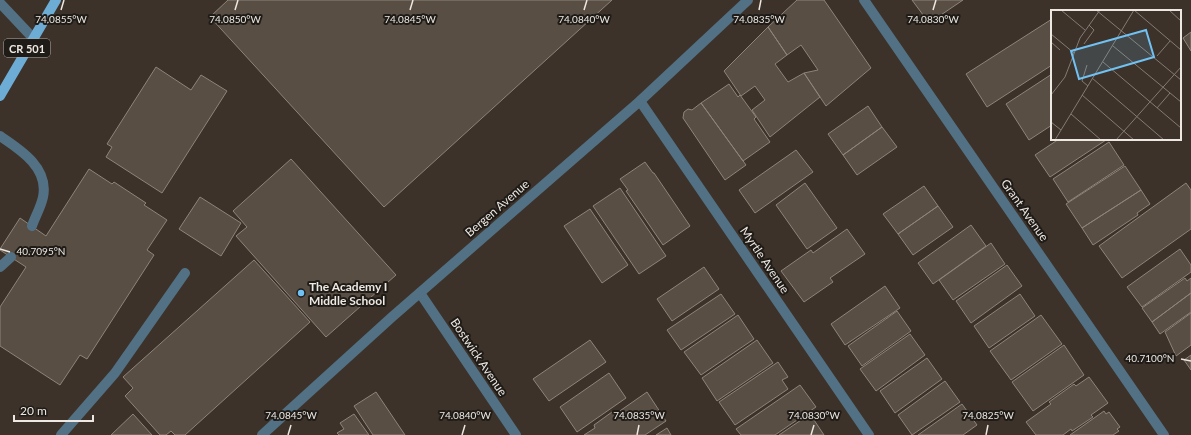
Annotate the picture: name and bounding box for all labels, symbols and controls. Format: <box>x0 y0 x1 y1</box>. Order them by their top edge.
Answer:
inset map <box>1051 10 1181 140</box>
text: 74.0855°W <box>35 13 87 25</box>
text: 74.0850°W <box>209 13 261 25</box>
text: 74.0845°W <box>384 13 436 25</box>
text: 74.0840°W <box>558 13 610 25</box>
text: 74.0835°W <box>733 13 785 25</box>
text: 74.0830°W <box>907 13 959 25</box>
road number: CR 501 <box>4 39 50 57</box>
street label: Bergen Avenue <box>462 176 532 240</box>
street label: Grant Avenue <box>998 176 1052 244</box>
street label: Myrtle Avenue <box>737 224 793 296</box>
text: 40.7095°N <box>17 245 65 257</box>
place label: The Academy I Middle School <box>309 279 387 308</box>
marker: The Academy I Middle School <box>296 288 306 298</box>
street label: Bostwick Avenue <box>447 315 511 399</box>
text: 40.7100°N <box>1126 352 1174 364</box>
scale bar <box>14 397 93 423</box>
text: 20 m <box>20 403 47 418</box>
text: 74.0845°W <box>265 409 317 421</box>
text: 74.0840°W <box>439 409 491 421</box>
text: 74.0835°W <box>613 409 665 421</box>
text: 74.0830°W <box>788 409 840 421</box>
text: 74.0825°W <box>962 409 1014 421</box>

